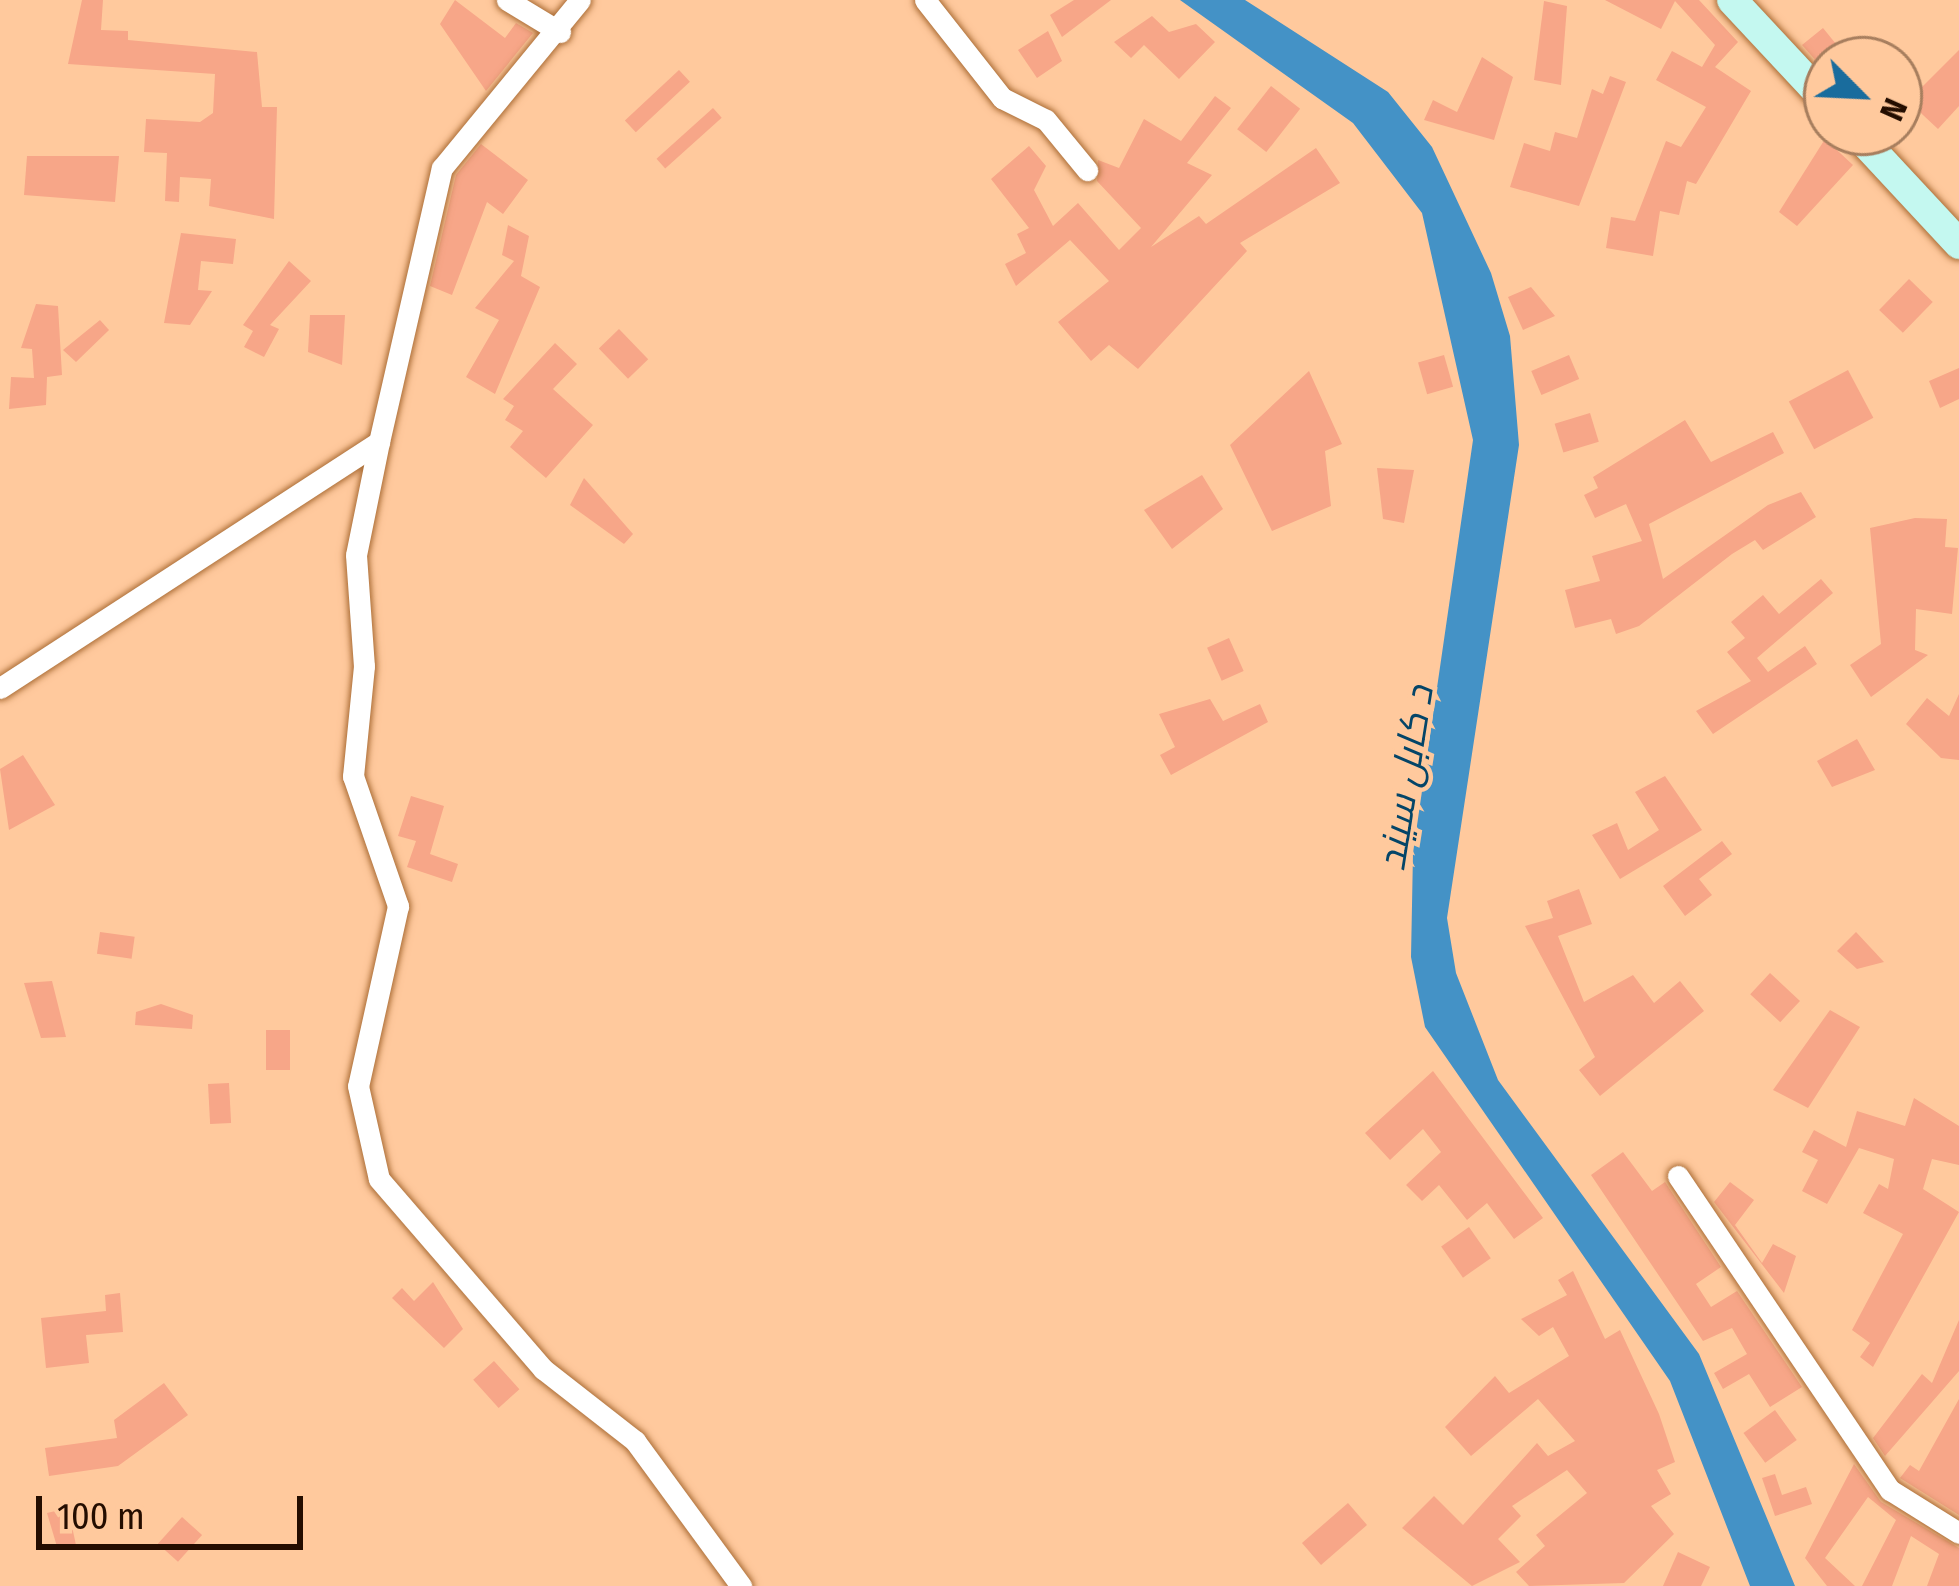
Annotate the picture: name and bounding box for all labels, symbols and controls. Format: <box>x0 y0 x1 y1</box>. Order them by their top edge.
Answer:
north arrow <box>1803 36 1923 156</box>
text: N <box>1871 92 1915 127</box>
water label: د کابل سيند <box>1368 682 1444 874</box>
scale bar <box>42 1472 309 1546</box>
text: 100 m <box>57 1495 145 1539</box>

